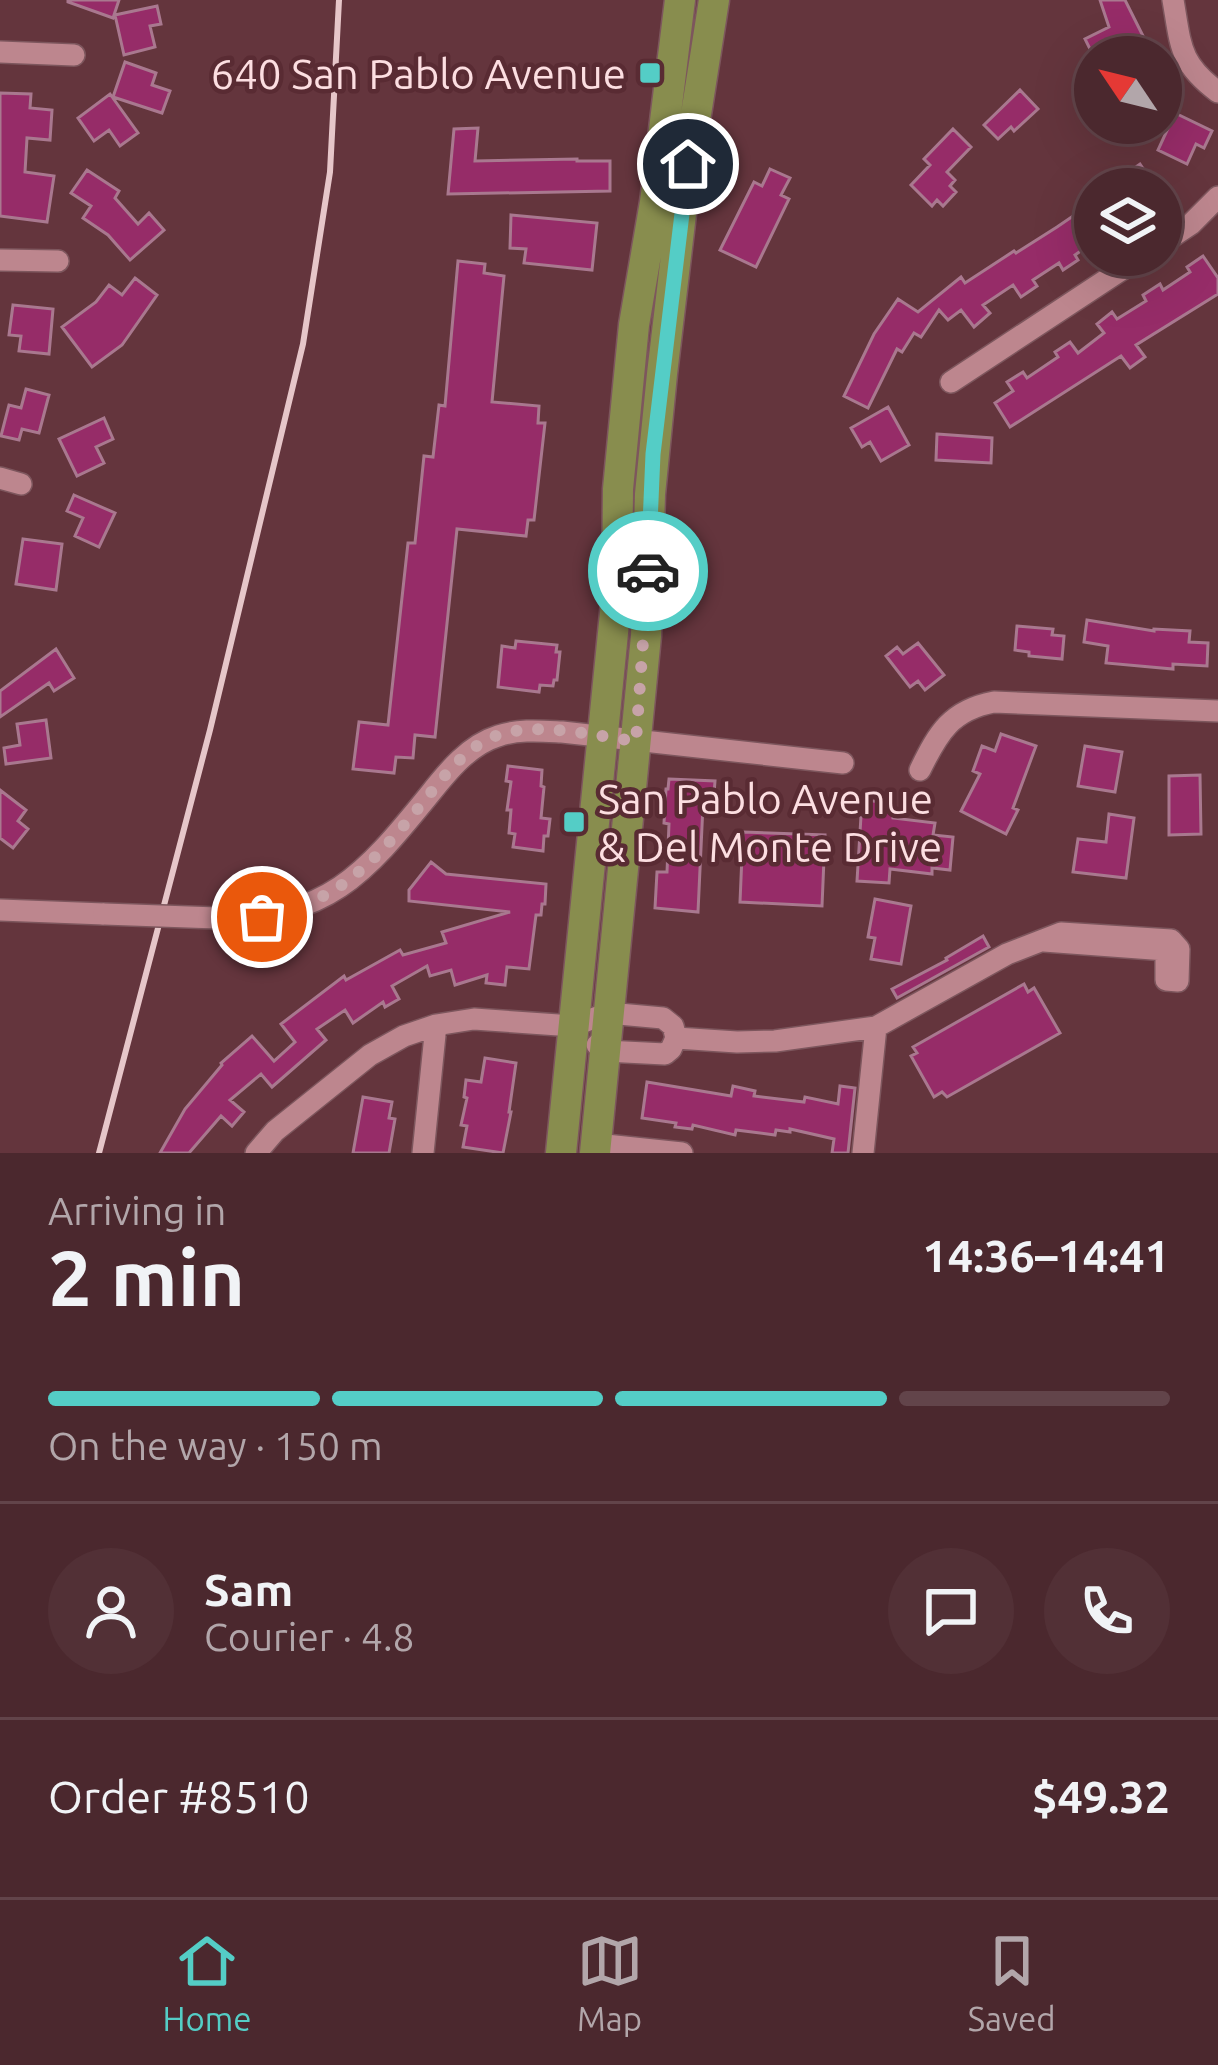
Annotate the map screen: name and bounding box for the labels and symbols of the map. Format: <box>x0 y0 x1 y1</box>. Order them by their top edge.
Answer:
north arrow <box>1074 36 1182 144</box>
place label: 640 San Pablo Avenue <box>210 50 626 97</box>
marker: 640 San Pablo Avenue <box>637 60 663 86</box>
pin <box>637 113 739 215</box>
courier <box>588 511 708 631</box>
place label: San Pablo Avenue & Del Monte Drive <box>598 775 942 870</box>
marker: San Pablo Avenue & Del Monte Drive <box>561 809 587 835</box>
pin <box>211 866 313 968</box>

